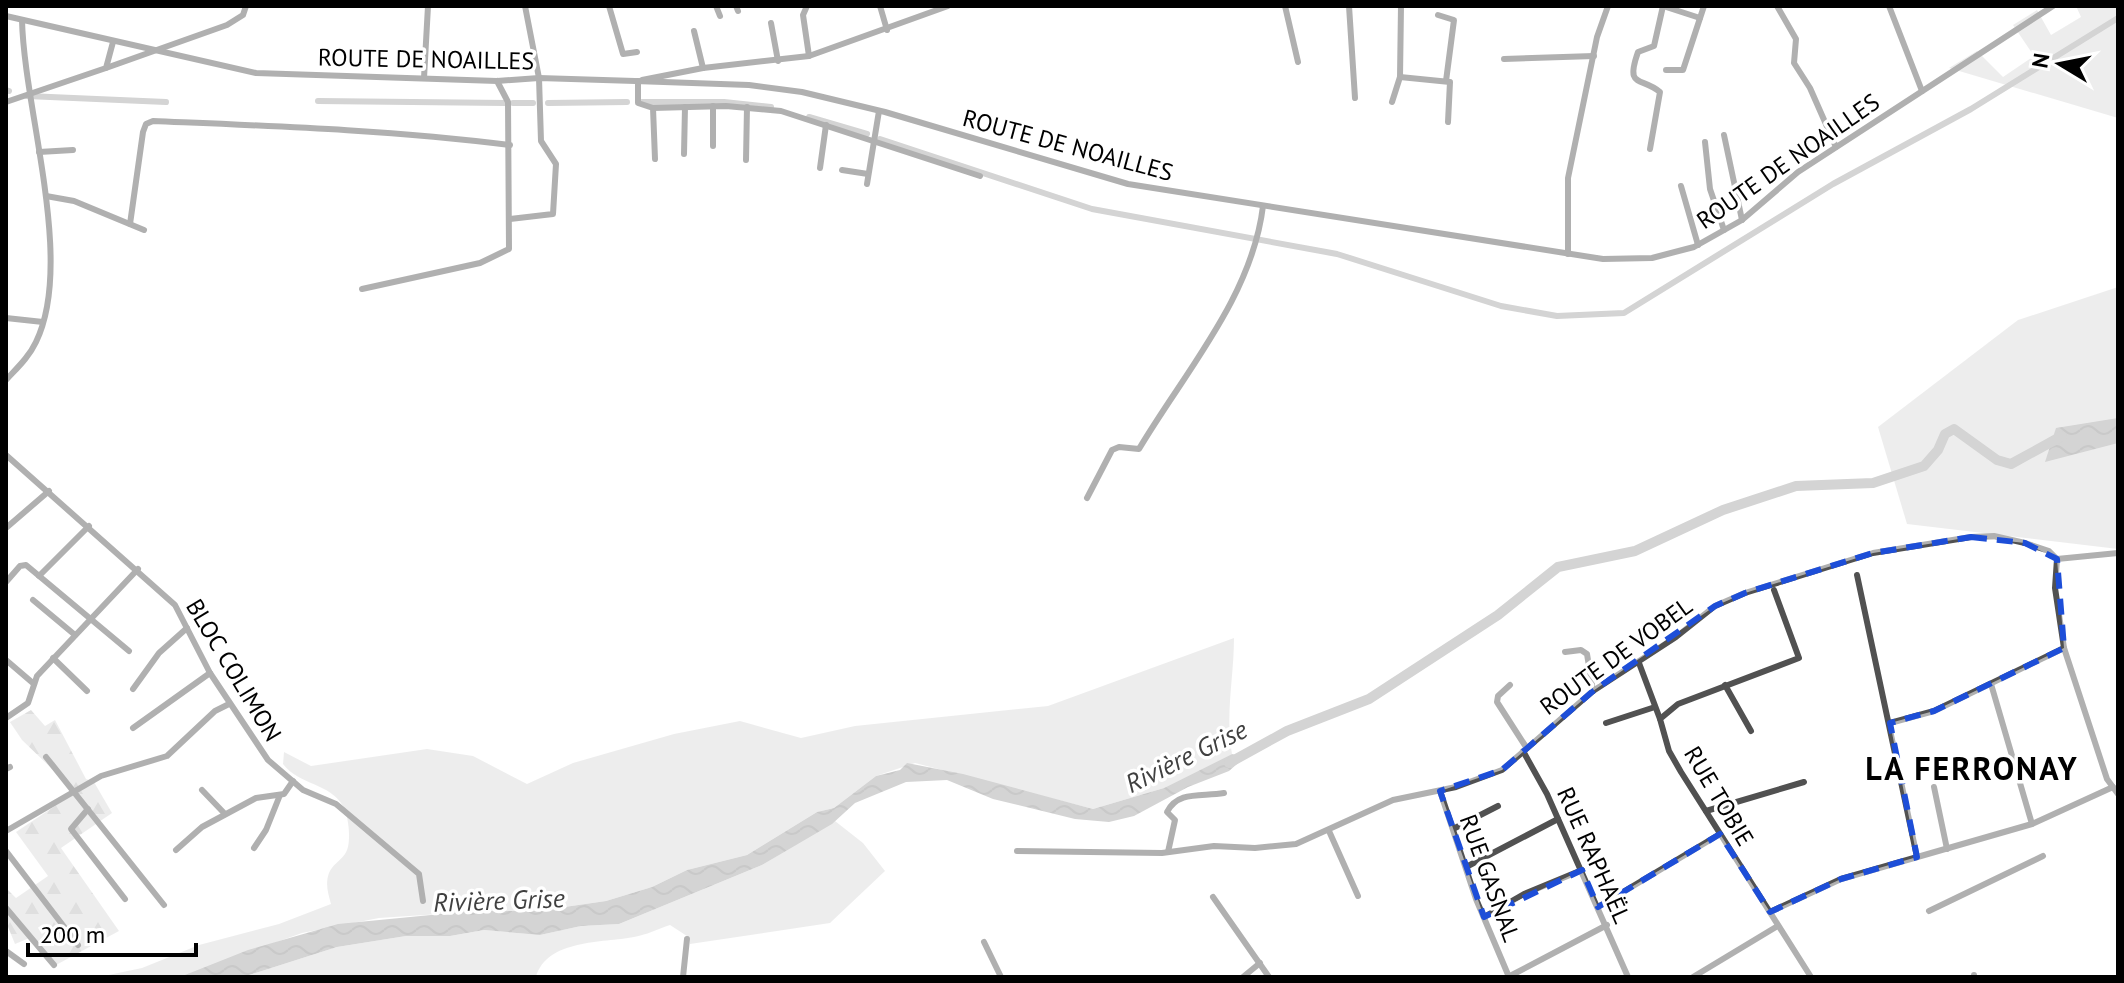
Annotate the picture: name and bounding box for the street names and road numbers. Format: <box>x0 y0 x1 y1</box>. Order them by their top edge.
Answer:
street label: ROUTE DE NOAILLES <box>318 42 534 76</box>
street label: ROUTE DE NOAILLES <box>1691 86 1885 236</box>
street label: ROUTE DE NOAILLES <box>960 102 1176 188</box>
street label: ROUTE DE VOBEL <box>1534 590 1698 722</box>
street label: BLOC COLIMON <box>179 593 289 747</box>
street label: RUE TOBIE <box>1677 740 1761 852</box>
street label: RUE RAPHAËL <box>1550 782 1638 928</box>
street label: RUE GASNAL <box>1453 810 1527 946</box>

